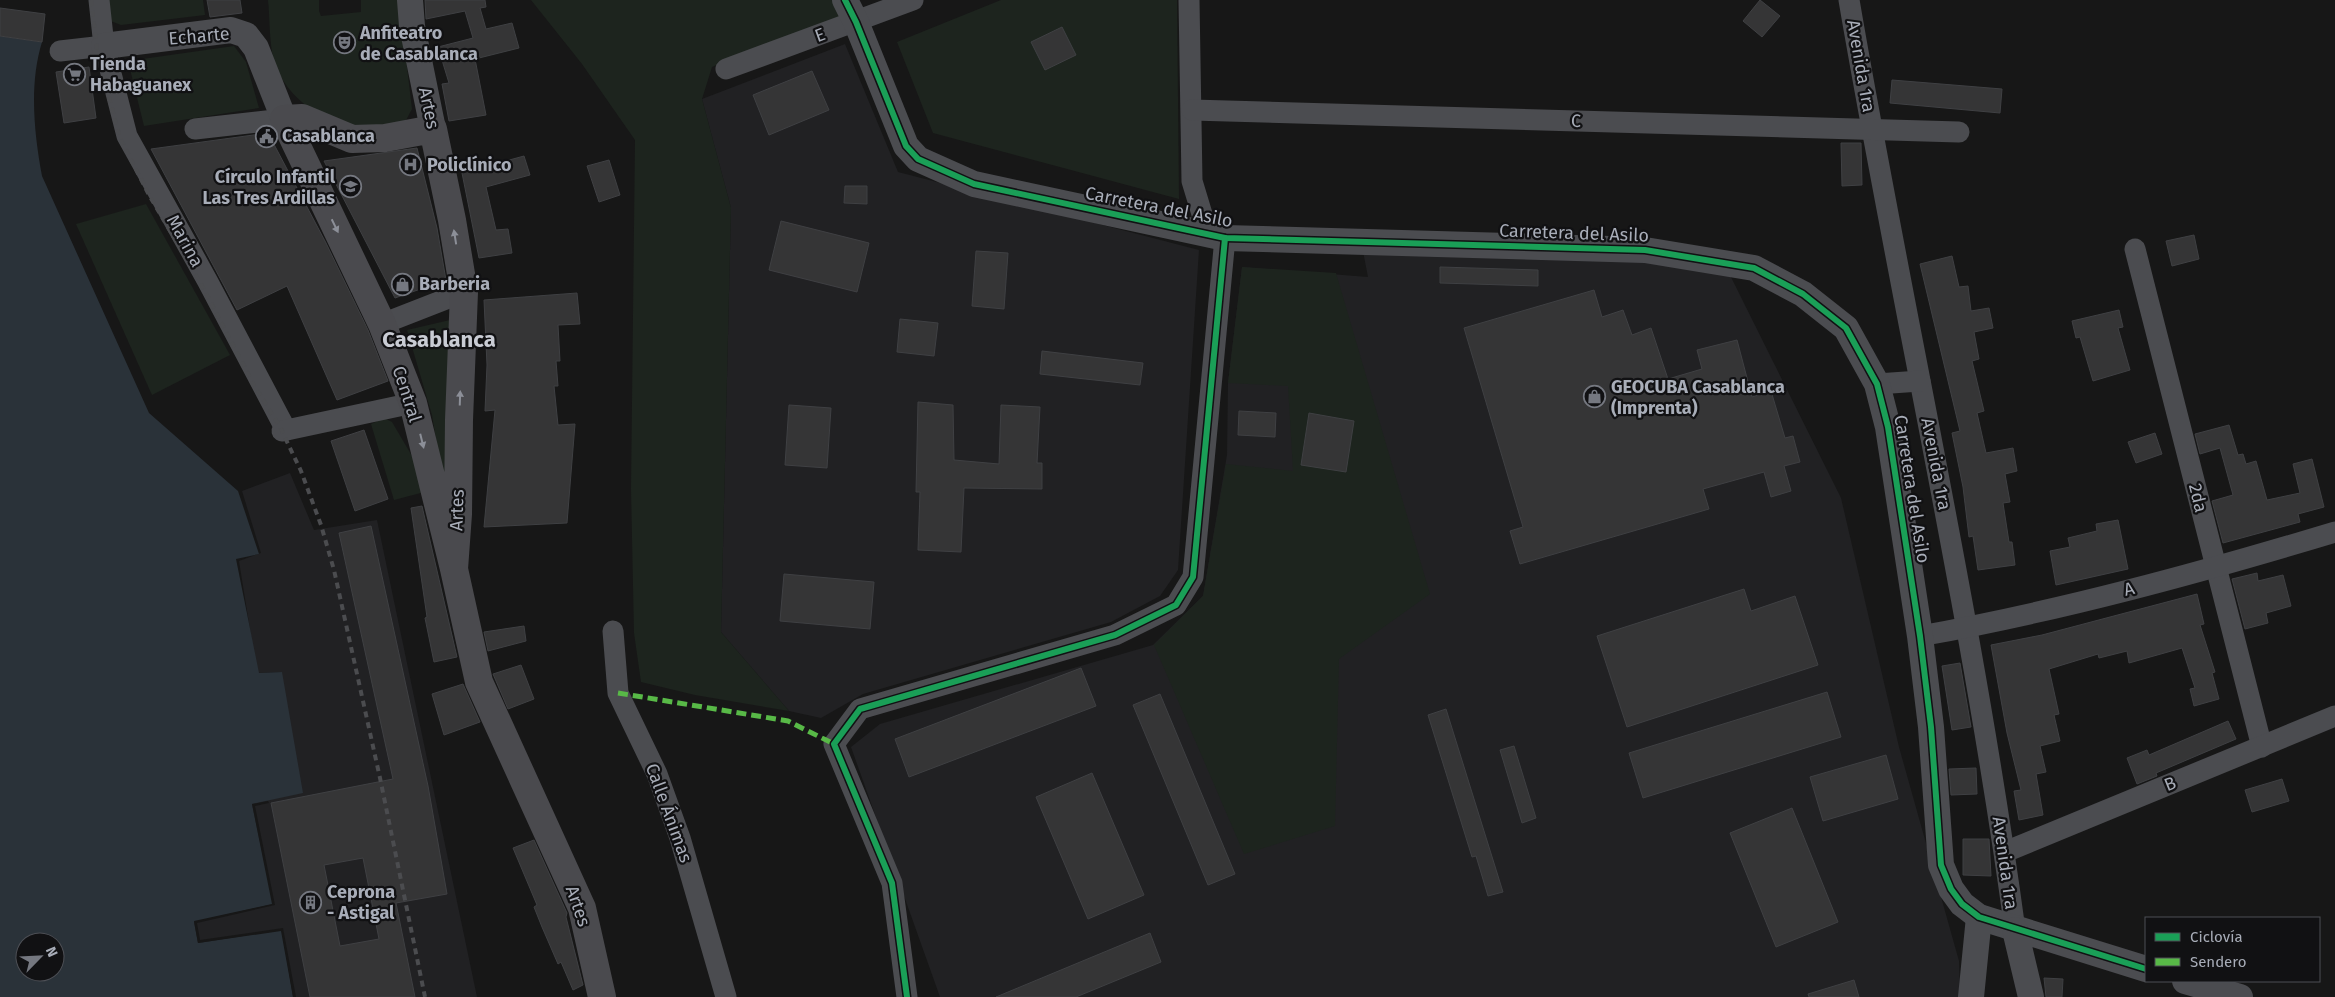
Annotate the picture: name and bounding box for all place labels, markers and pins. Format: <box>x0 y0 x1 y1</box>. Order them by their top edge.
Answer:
place label: Anfiteatro de Casablanca <box>359 22 478 65</box>
theatre icon: Anfiteatro de Casablanca <box>332 31 356 55</box>
place label: Tienda Habaguanex <box>90 53 192 96</box>
supermarket icon: Tienda Habaguanex <box>62 62 86 86</box>
public building icon: Casablanca <box>254 124 278 148</box>
place label: Casablanca <box>282 125 375 147</box>
hospital icon: Policlínico <box>399 153 423 177</box>
place label: Policlínico <box>427 154 511 176</box>
place label: Círculo Infantil Las Tres Ardillas <box>202 166 336 209</box>
school or university icon: Círculo Infantil Las Tres Ardillas <box>339 175 363 199</box>
shop icon: Barberia <box>391 272 415 296</box>
place label: Barberia <box>419 273 490 295</box>
place label: GEOCUBA Casablanca (Imprenta) <box>1611 376 1785 419</box>
shop icon: GEOCUBA Casablanca (Imprenta) <box>1583 385 1607 409</box>
place label: Ceprona - Astigal <box>327 881 395 924</box>
building icon: Ceprona - Astigal <box>299 890 323 914</box>

